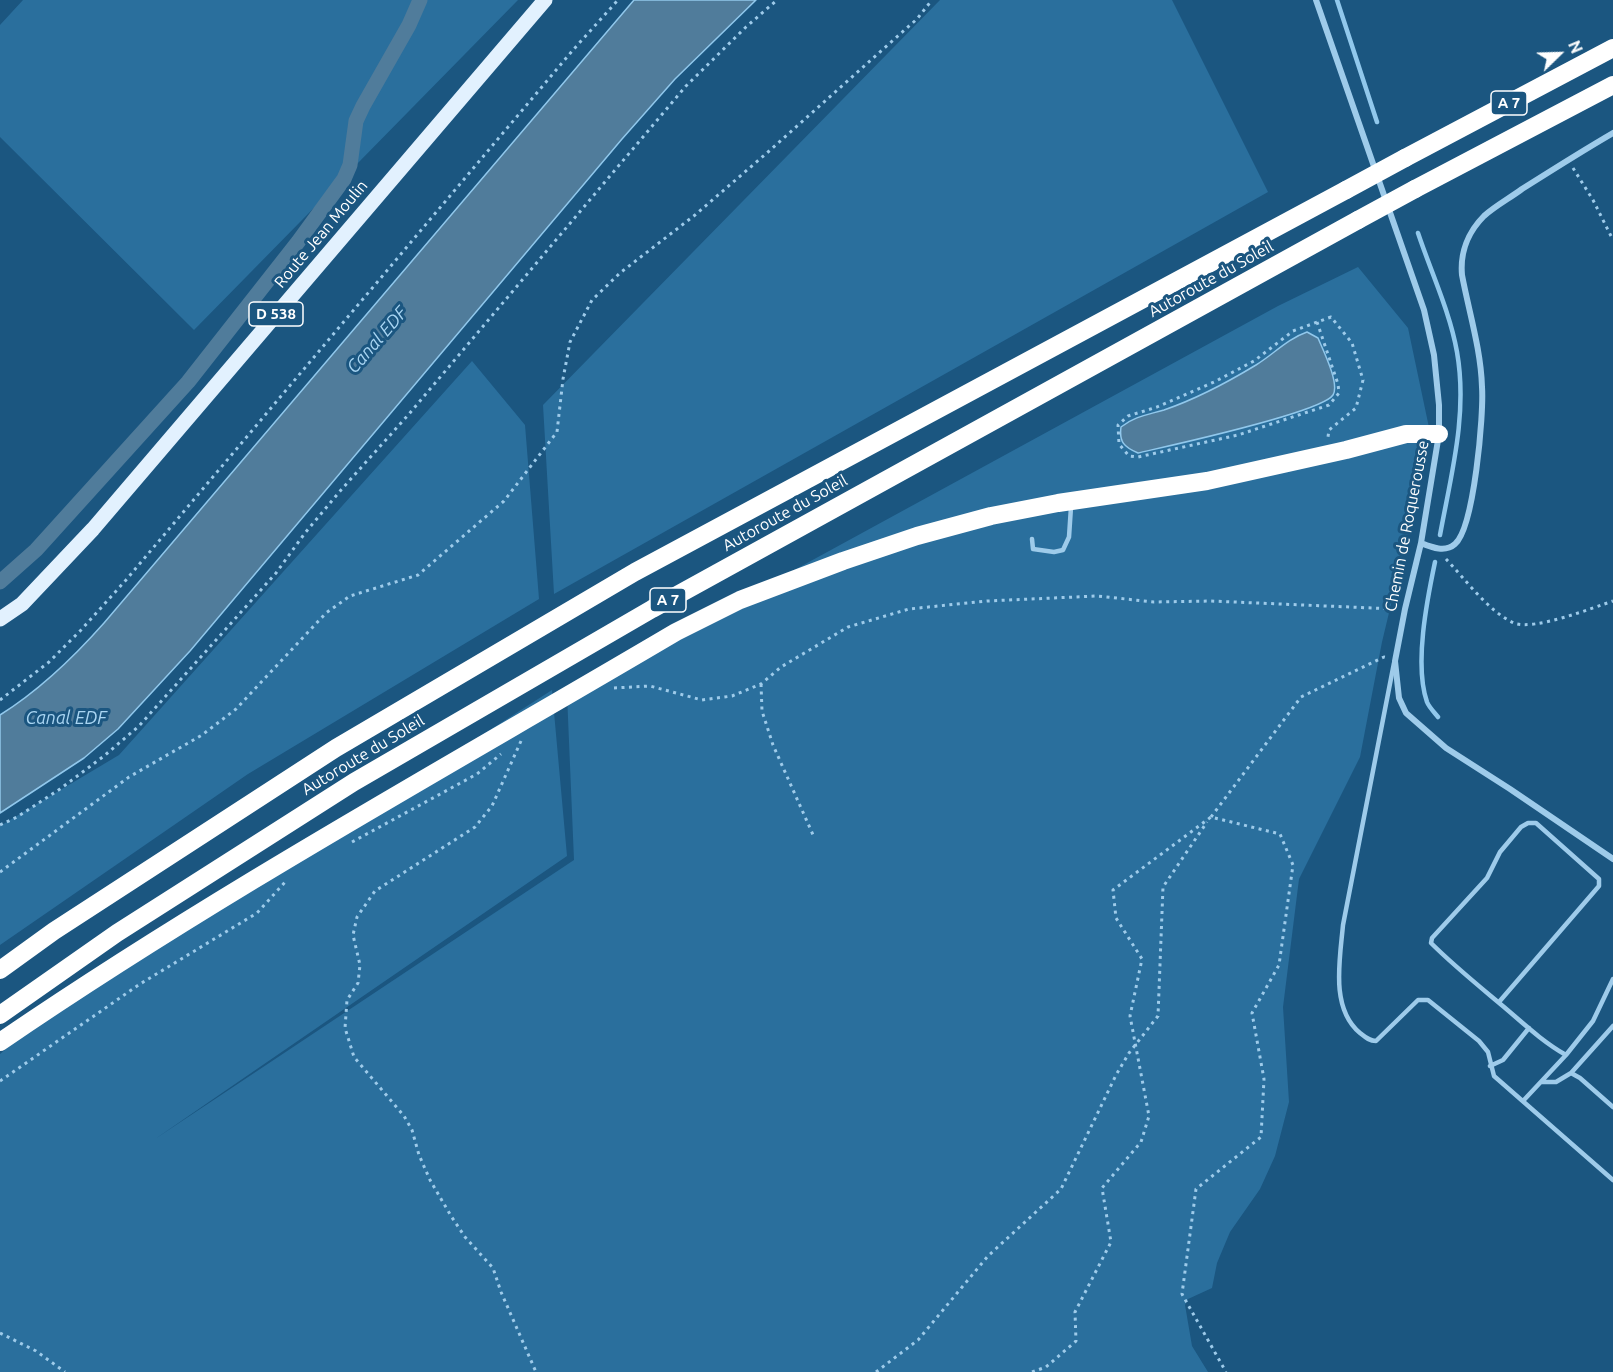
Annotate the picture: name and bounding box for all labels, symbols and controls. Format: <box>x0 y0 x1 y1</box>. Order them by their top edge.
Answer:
north arrow <box>1529 24 1589 84</box>
text: N <box>1565 38 1586 56</box>
road number: A 7 <box>1491 91 1527 115</box>
street label: Route Jean Moulin <box>270 176 372 292</box>
street label: Autoroute du Soleil <box>1145 237 1277 321</box>
road number: D 538 <box>249 302 303 326</box>
water label: Canal EDF <box>342 302 412 378</box>
street label: Chemin de Roquerousse <box>1381 439 1433 613</box>
street label: Autoroute du Soleil <box>719 471 851 555</box>
road number: A 7 <box>650 588 686 612</box>
water label: Canal EDF <box>25 707 107 729</box>
street label: Autoroute du Soleil <box>298 711 428 799</box>

